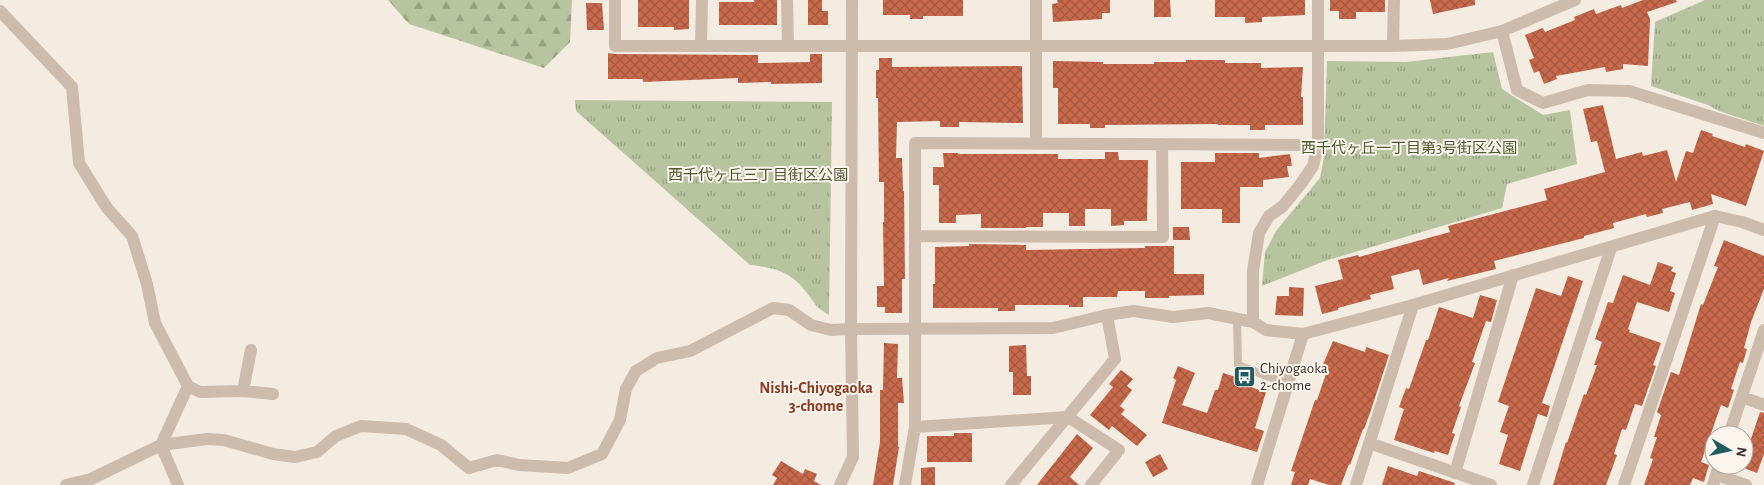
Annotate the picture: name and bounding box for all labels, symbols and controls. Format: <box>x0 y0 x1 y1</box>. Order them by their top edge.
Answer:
park label: 西千代ヶ丘一丁目第3号街区公園 <box>1301 139 1517 156</box>
park label: 西千代ヶ丘三丁目街区公園 <box>668 166 848 183</box>
place label: Chiyogaoka 2-chome <box>1260 361 1328 393</box>
bus stop icon: Chiyogaoka 2-chome <box>1232 365 1256 389</box>
district label: Nishi-Chiyogaoka 3-chome <box>759 380 873 414</box>
north arrow <box>1704 425 1754 475</box>
text: N <box>1733 446 1749 458</box>

